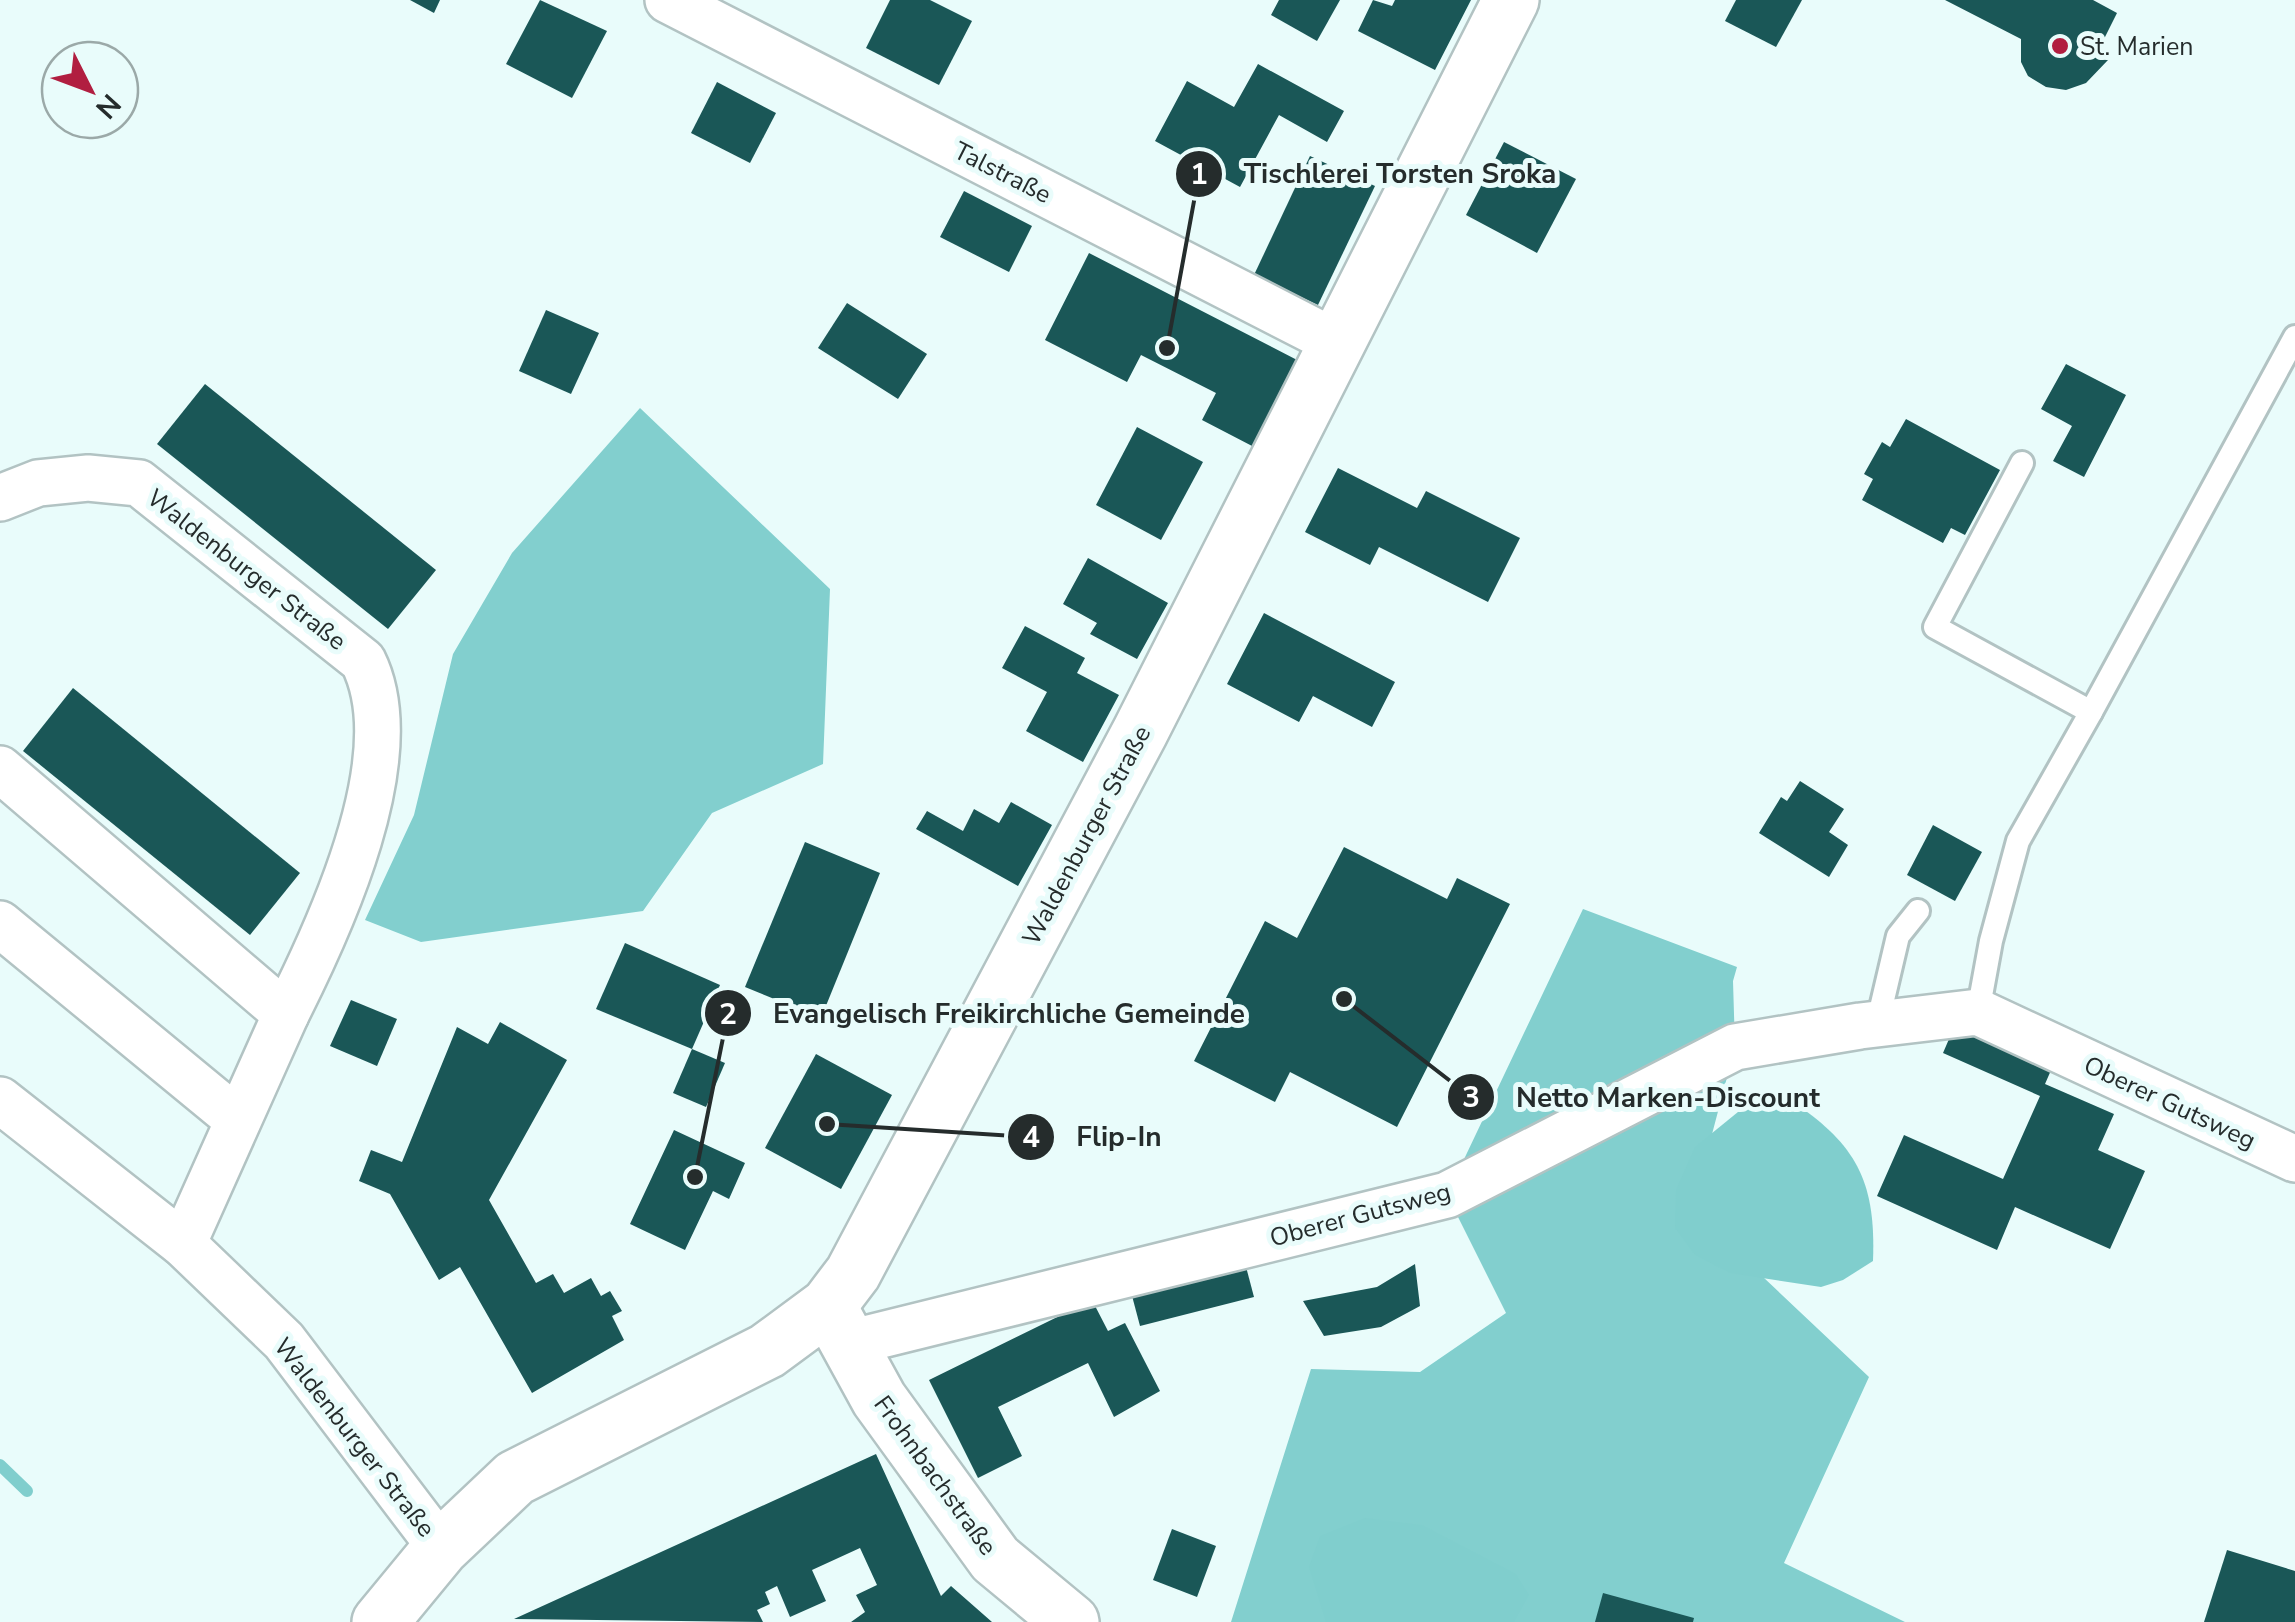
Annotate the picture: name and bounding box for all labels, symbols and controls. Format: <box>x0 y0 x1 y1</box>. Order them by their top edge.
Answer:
place label: St. Marien <box>2080 30 2193 64</box>
marker: St. Marien <box>2049 35 2071 57</box>
north arrow <box>40 40 140 140</box>
text: N <box>87 86 129 127</box>
street label: Talstraße <box>948 134 1057 212</box>
callout: Tischlerei Torsten Sroka <box>1174 145 1576 203</box>
text: 1 <box>1190 154 1208 195</box>
text: Tischlerei Torsten Sroka <box>1244 155 1556 193</box>
street label: Waldenburger Straße <box>140 481 353 658</box>
street label: Waldenburger Straße <box>1015 720 1159 951</box>
callout: Evangelisch Freikirchliche Gemeinde <box>703 984 1265 1042</box>
text: 2 <box>719 994 737 1035</box>
text: Evangelisch Freikirchliche Gemeinde <box>773 995 1245 1033</box>
street label: Oberer Gutsweg <box>2078 1048 2261 1158</box>
callout: Netto Marken-Discount <box>1446 1068 1840 1126</box>
text: 3 <box>1462 1077 1480 1118</box>
text: Netto Marken-Discount <box>1516 1079 1820 1117</box>
callout: Flip-In <box>1006 1108 1181 1166</box>
text: 4 <box>1022 1117 1040 1158</box>
text: Flip-In <box>1076 1118 1162 1156</box>
street label: Oberer Gutsweg <box>1266 1174 1454 1255</box>
street label: Waldenburger Straße <box>266 1331 443 1544</box>
street label: Frohnbachstraße <box>866 1389 1005 1562</box>

